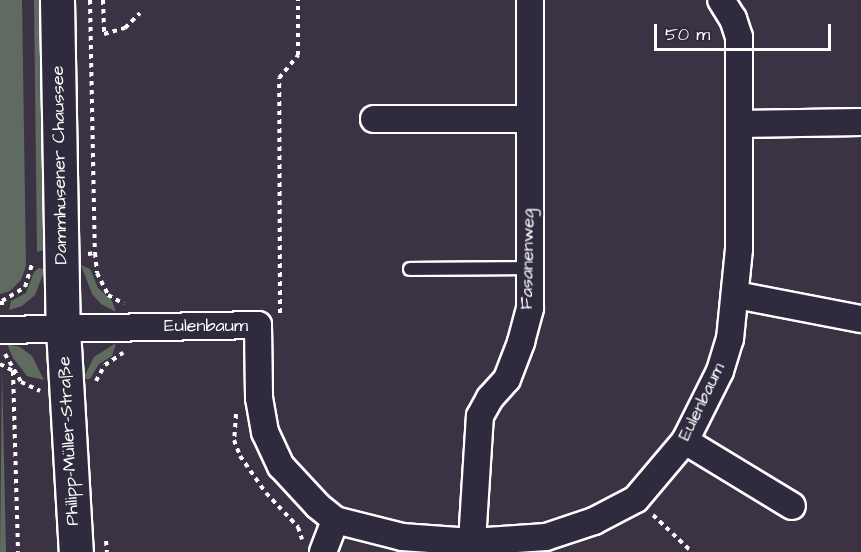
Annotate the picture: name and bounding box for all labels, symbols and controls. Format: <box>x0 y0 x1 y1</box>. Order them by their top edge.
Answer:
scale bar <box>657 12 834 50</box>
text: 50 m <box>665 22 710 47</box>
street label: Dammhusener Chaussee <box>47 65 73 265</box>
street label: Fasanenweg <box>516 208 540 310</box>
street label: Eulenbaum <box>164 315 248 337</box>
street label: Philipp-Müller-Straße <box>54 356 84 526</box>
street label: Eulenbaum <box>674 360 730 444</box>

